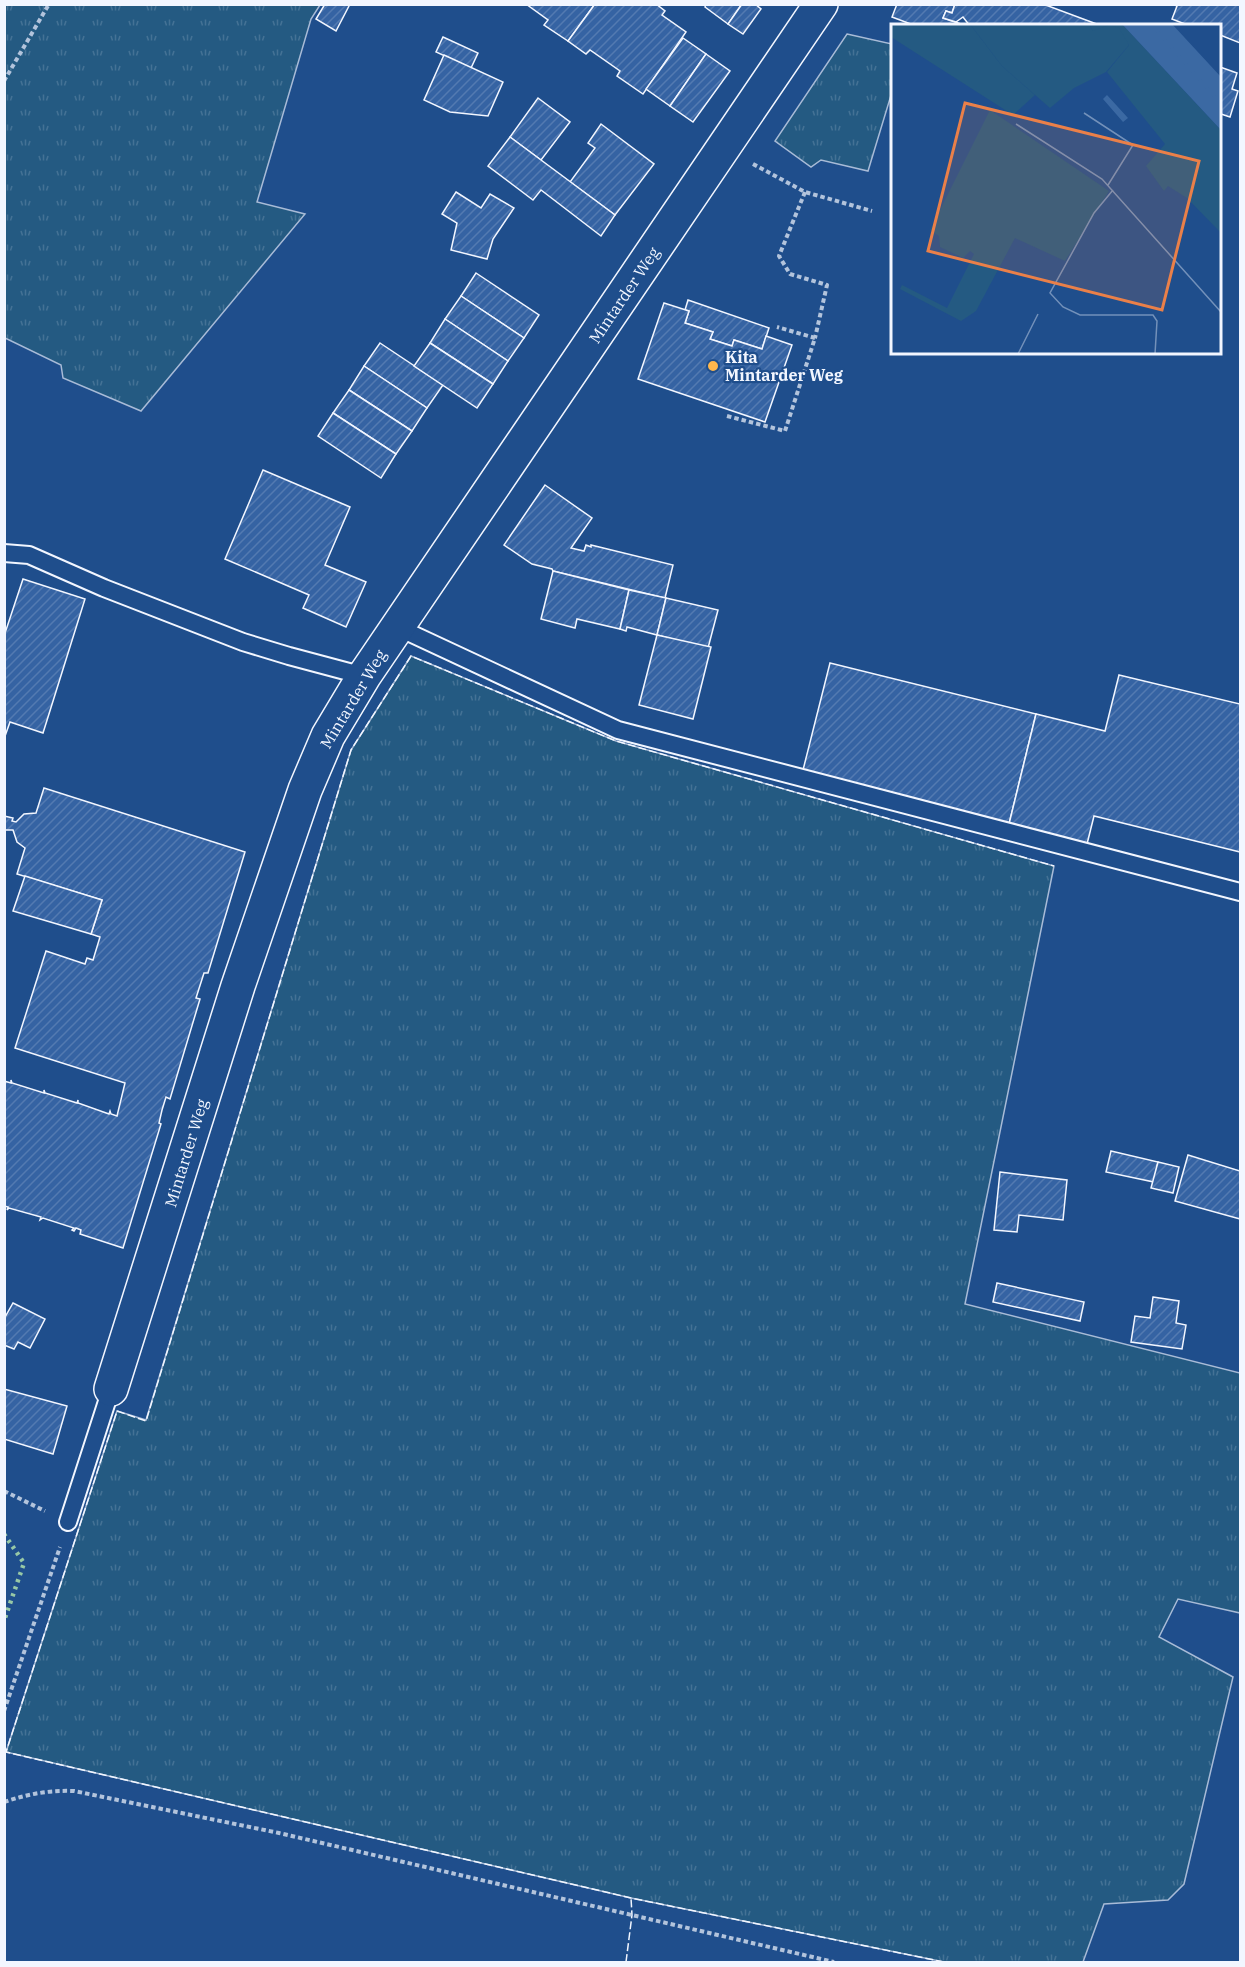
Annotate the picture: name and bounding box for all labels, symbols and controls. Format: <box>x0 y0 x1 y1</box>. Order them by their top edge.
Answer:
inset map <box>891 24 1221 354</box>
street label: Mintarder Weg <box>584 243 664 347</box>
place label: Kita Mintarder Weg <box>725 347 844 385</box>
marker: Kita Mintarder Weg <box>706 359 720 373</box>
street label: Mintarder Weg <box>316 646 391 752</box>
street label: Mintarder Weg <box>160 1096 212 1209</box>

